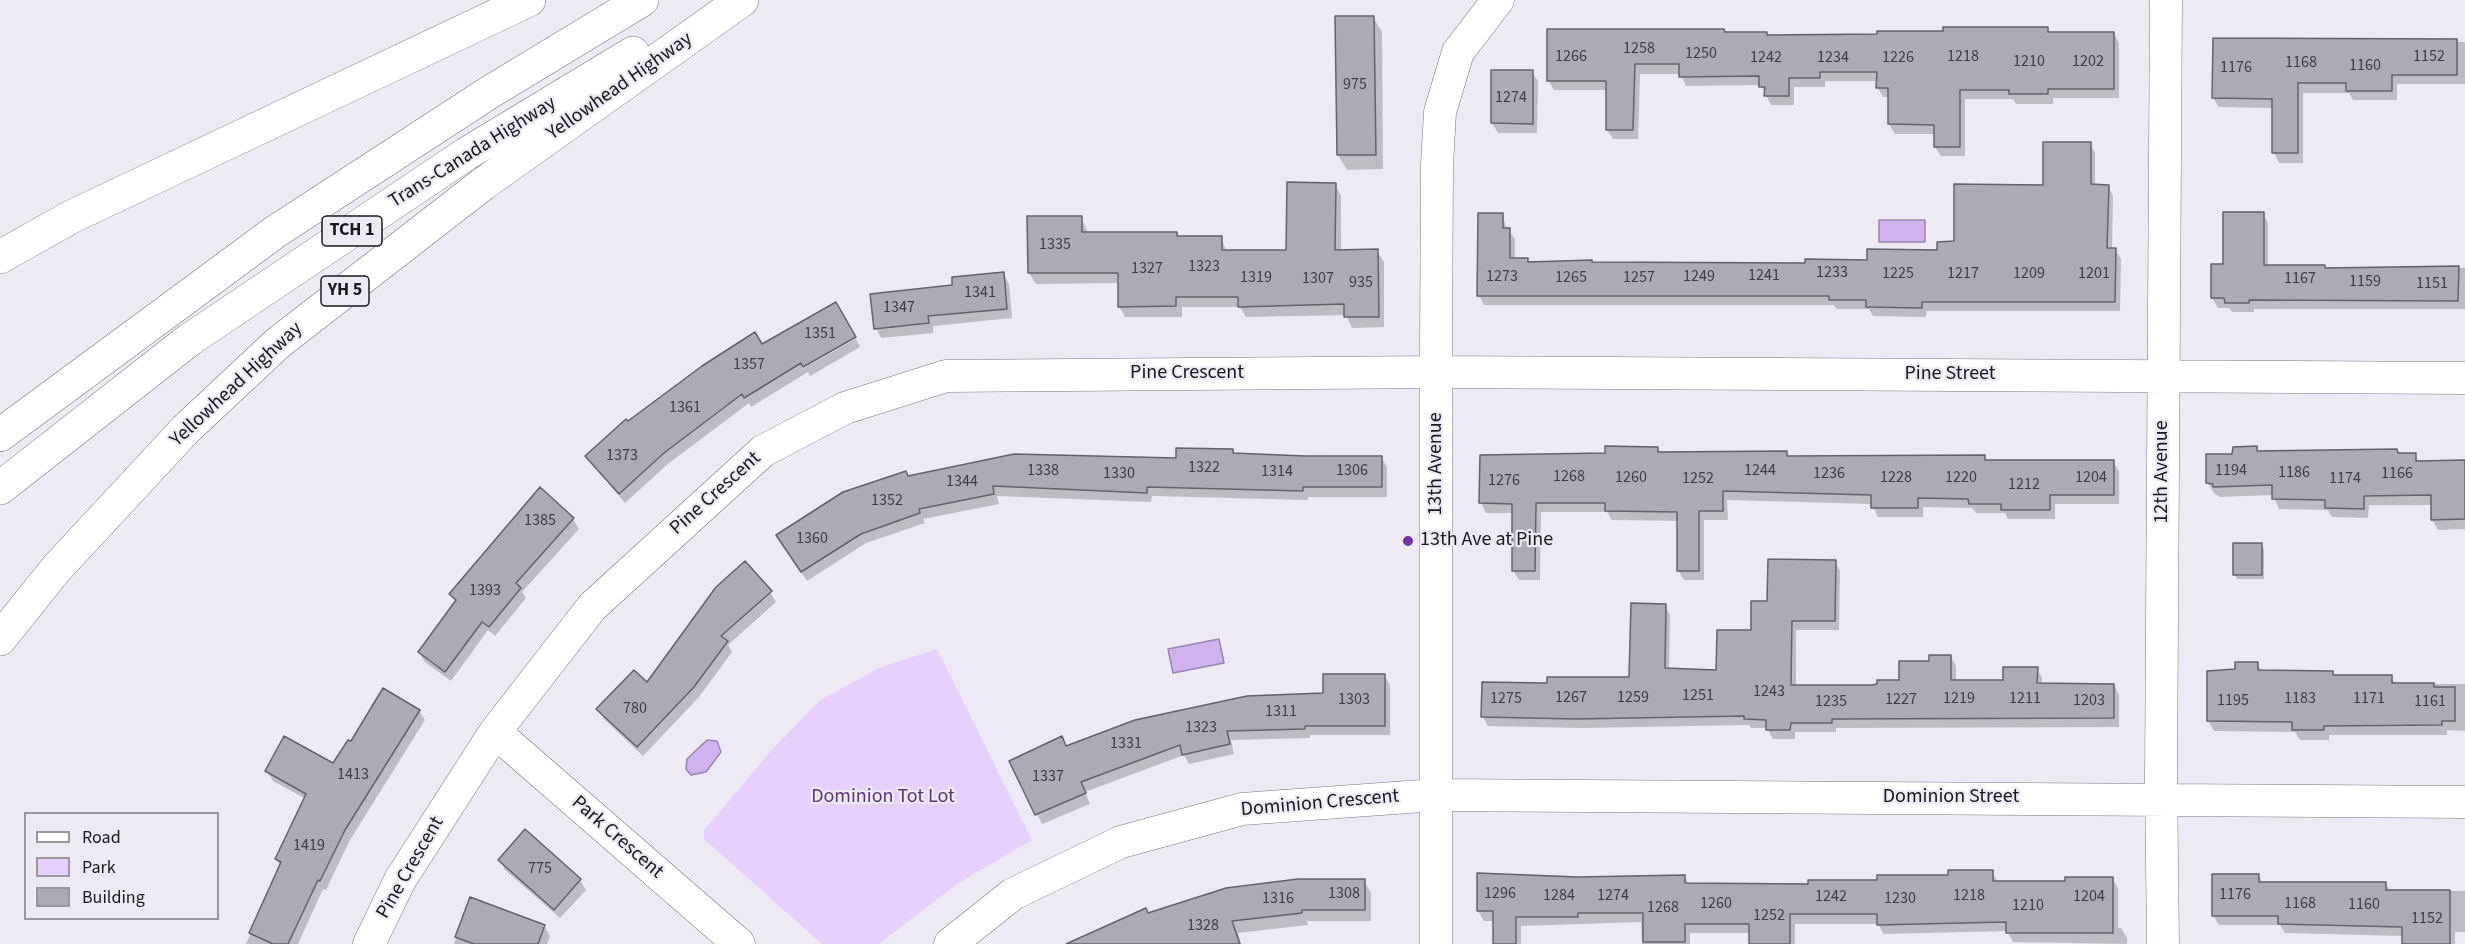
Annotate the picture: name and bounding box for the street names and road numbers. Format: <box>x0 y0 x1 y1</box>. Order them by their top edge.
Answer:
street label: Yellowhead Highway <box>543 28 697 146</box>
street label: Trans-Canada Highway <box>385 92 561 214</box>
road number: TCH 1 <box>322 216 382 246</box>
road number: YH 5 <box>321 276 369 306</box>
street label: Yellowhead Highway <box>166 318 308 452</box>
street label: Pine Crescent <box>1130 362 1244 386</box>
street label: Pine Street <box>1904 363 1996 387</box>
street label: 13th Avenue <box>1425 412 1449 516</box>
street label: 12th Avenue <box>2151 420 2175 524</box>
street label: Pine Crescent <box>666 447 766 541</box>
street label: Dominion Crescent <box>1240 785 1400 823</box>
street label: Dominion Street <box>1883 786 2019 810</box>
street label: Park Crescent <box>566 791 668 885</box>
street label: Pine Crescent <box>372 813 450 923</box>

